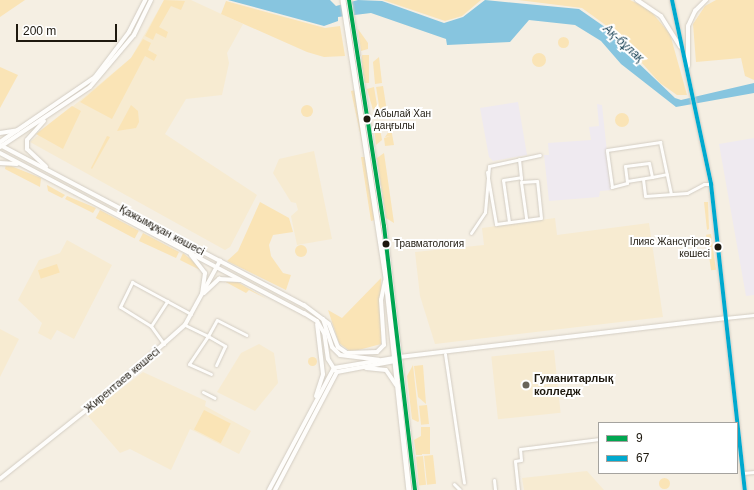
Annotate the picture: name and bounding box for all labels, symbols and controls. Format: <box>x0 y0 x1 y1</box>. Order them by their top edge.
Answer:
scale bar <box>18 16 119 42</box>
water label: Ақ-бұлақ <box>600 22 646 66</box>
text: 200 m <box>23 24 56 38</box>
place label: Абылай Хан даңғылы <box>374 107 431 130</box>
marker: Абылай Хан даңғылы <box>362 114 372 124</box>
street label: Қажымұқан көшесі <box>117 202 207 258</box>
place label: Ілияс Жансүгіров көшесі <box>630 235 710 258</box>
place label: Травматология <box>394 238 464 250</box>
marker: Травматология <box>381 239 391 249</box>
marker: Ілияс Жансүгіров көшесі <box>713 242 723 252</box>
street label: Жирентаев көшесі <box>82 345 162 415</box>
place label: Гуманитарлық колледж <box>534 372 613 398</box>
marker: Гуманитарлық колледж <box>521 380 531 390</box>
legend <box>598 422 738 474</box>
text: 9 <box>636 431 643 445</box>
text: 67 <box>636 451 649 465</box>

